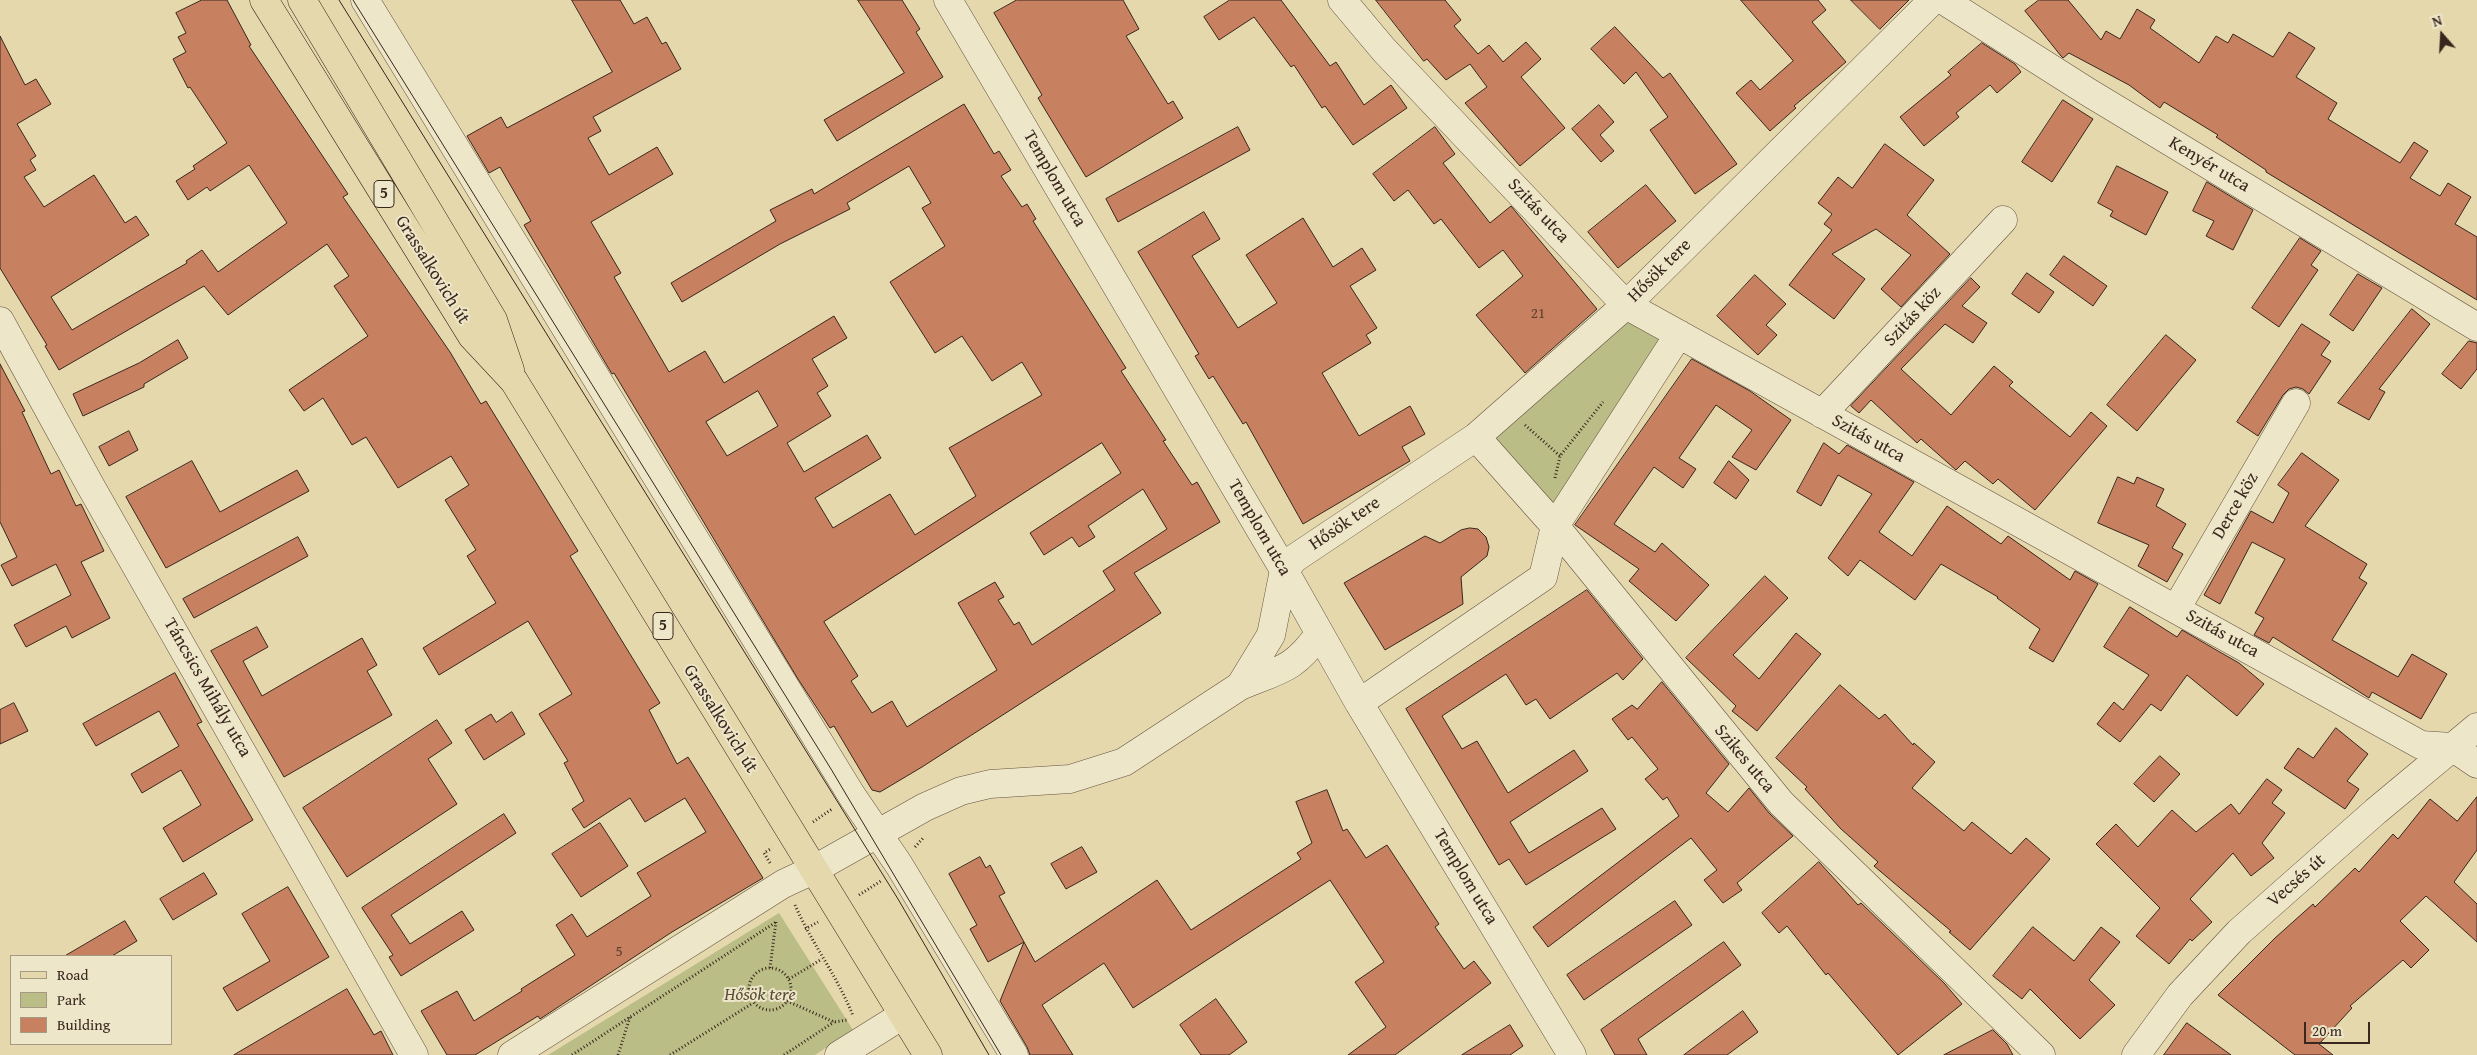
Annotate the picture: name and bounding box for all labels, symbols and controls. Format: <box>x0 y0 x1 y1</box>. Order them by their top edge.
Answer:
north arrow <box>2417 10 2467 60</box>
text: N <box>2429 10 2445 32</box>
street label: Templom utca <box>1018 127 1090 231</box>
street label: Kenyér utca <box>2165 132 2253 198</box>
street label: Szitás utca <box>1503 174 1573 248</box>
road number: 5 <box>374 180 394 208</box>
street label: Grassalkovich út <box>390 212 474 328</box>
street label: Hősök tere <box>1624 235 1696 307</box>
street label: Szitás köz <box>1880 283 1946 351</box>
house number: 21 <box>1531 305 1545 323</box>
street label: Szitás utca <box>1828 410 1908 468</box>
street label: Derce köz <box>2208 469 2264 543</box>
street label: Templom utca <box>1223 476 1295 580</box>
street label: Hősök tere <box>1305 492 1385 556</box>
street label: Szitás utca <box>2182 605 2262 663</box>
road number: 5 <box>653 612 673 640</box>
street label: Táncsics Mihály utca <box>158 615 256 761</box>
street label: Grassalkovich út <box>678 661 762 777</box>
street label: Szikes utca <box>1709 720 1779 798</box>
street label: Templom utca <box>1428 825 1502 929</box>
street label: Vecsés út <box>2264 850 2330 912</box>
house number: 5 <box>615 943 623 961</box>
legend <box>10 955 172 1045</box>
text: Road <box>57 964 88 985</box>
park label: Hősök tere <box>724 984 796 1006</box>
text: Park <box>57 989 86 1010</box>
scale bar <box>2307 1012 2373 1044</box>
text: Building <box>57 1014 110 1035</box>
text: 20 m <box>2312 1020 2342 1041</box>

